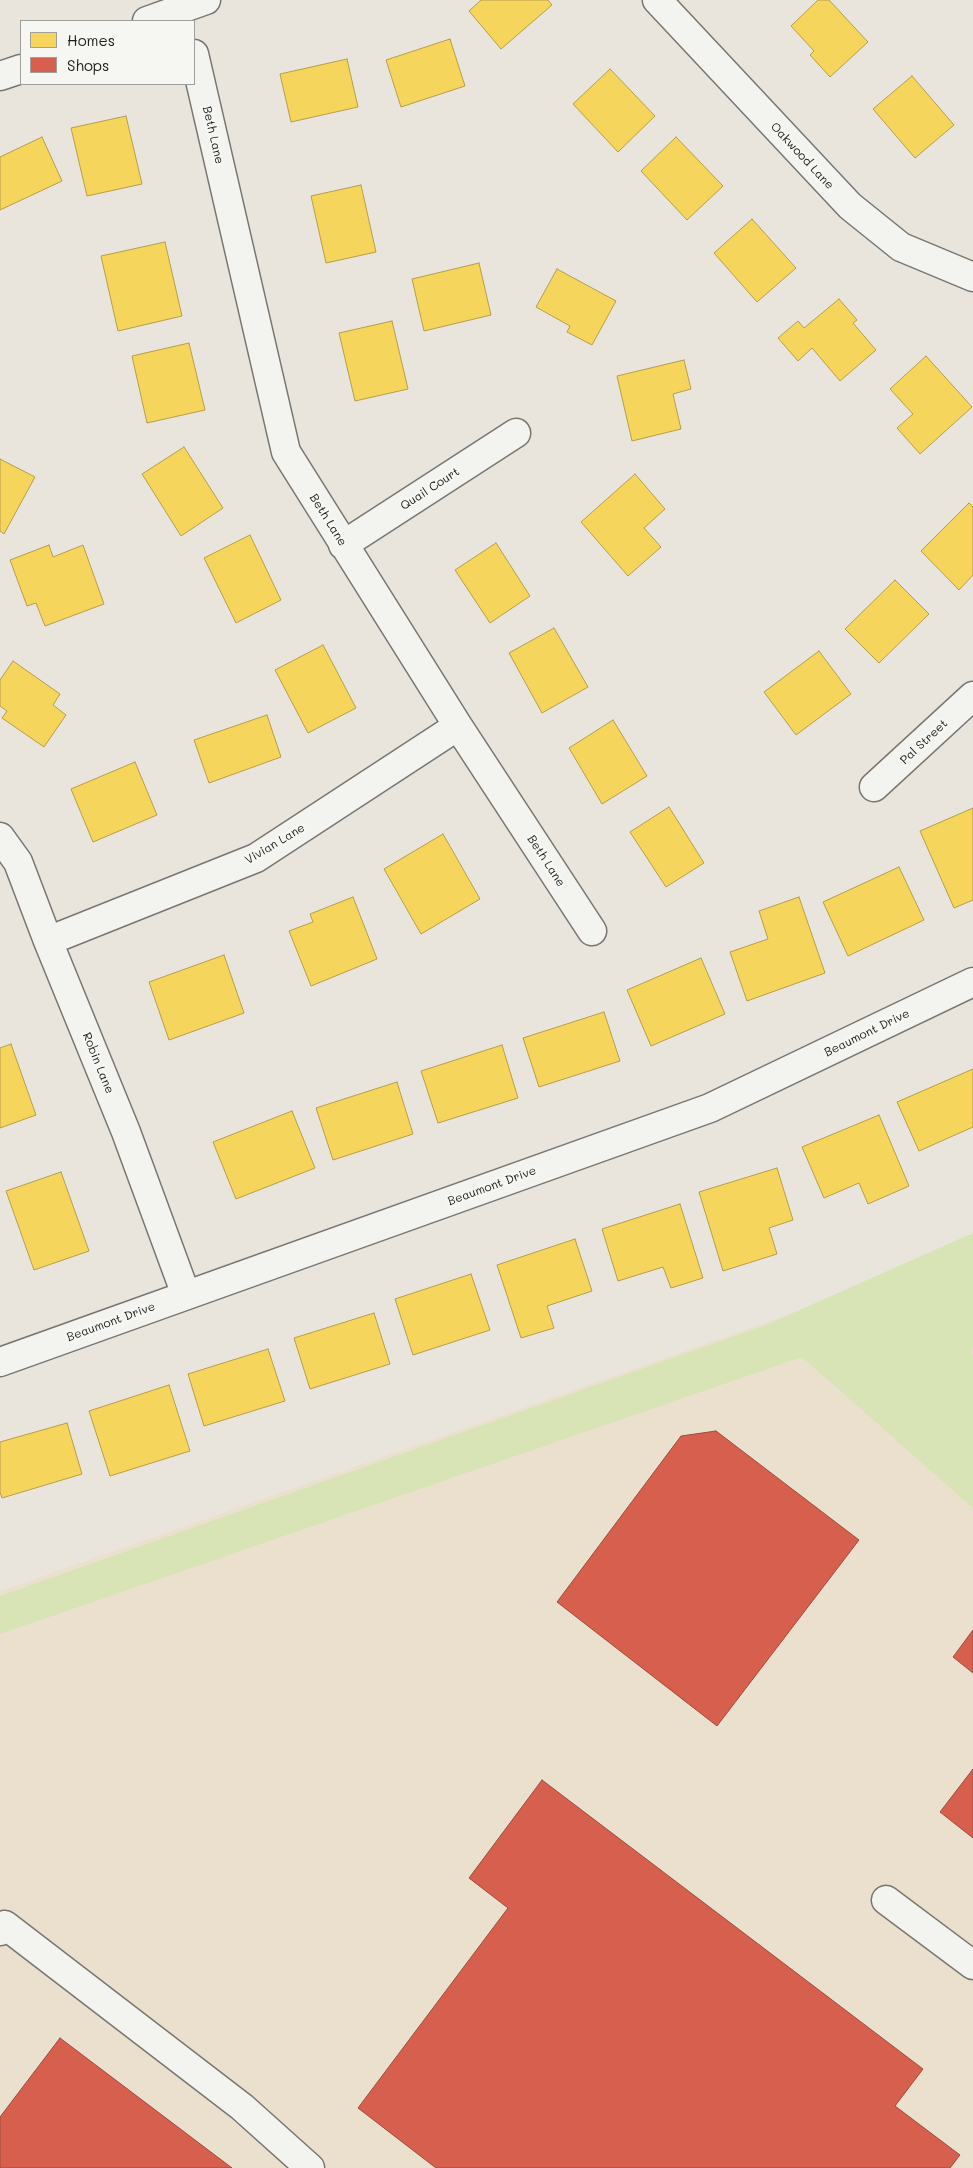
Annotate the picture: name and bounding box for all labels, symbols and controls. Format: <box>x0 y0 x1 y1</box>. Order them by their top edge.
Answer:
legend <box>20 20 195 85</box>
text: Homes <box>67 30 115 50</box>
text: Shops <box>67 55 109 75</box>
street label: Beth Lane <box>199 105 227 165</box>
street label: Oakwood Lane <box>767 120 837 192</box>
street label: Quail Court <box>398 465 462 513</box>
street label: Beth Lane <box>306 491 350 549</box>
street label: Pal Street <box>897 716 951 768</box>
street label: Vivian Lane <box>242 821 308 867</box>
street label: Beth Lane <box>524 832 568 890</box>
street label: Beaumont Drive <box>822 1006 912 1060</box>
street label: Robin Lane <box>79 1030 117 1096</box>
street label: Beaumont Drive <box>446 1163 538 1209</box>
street label: Beaumont Drive <box>65 1299 157 1345</box>

